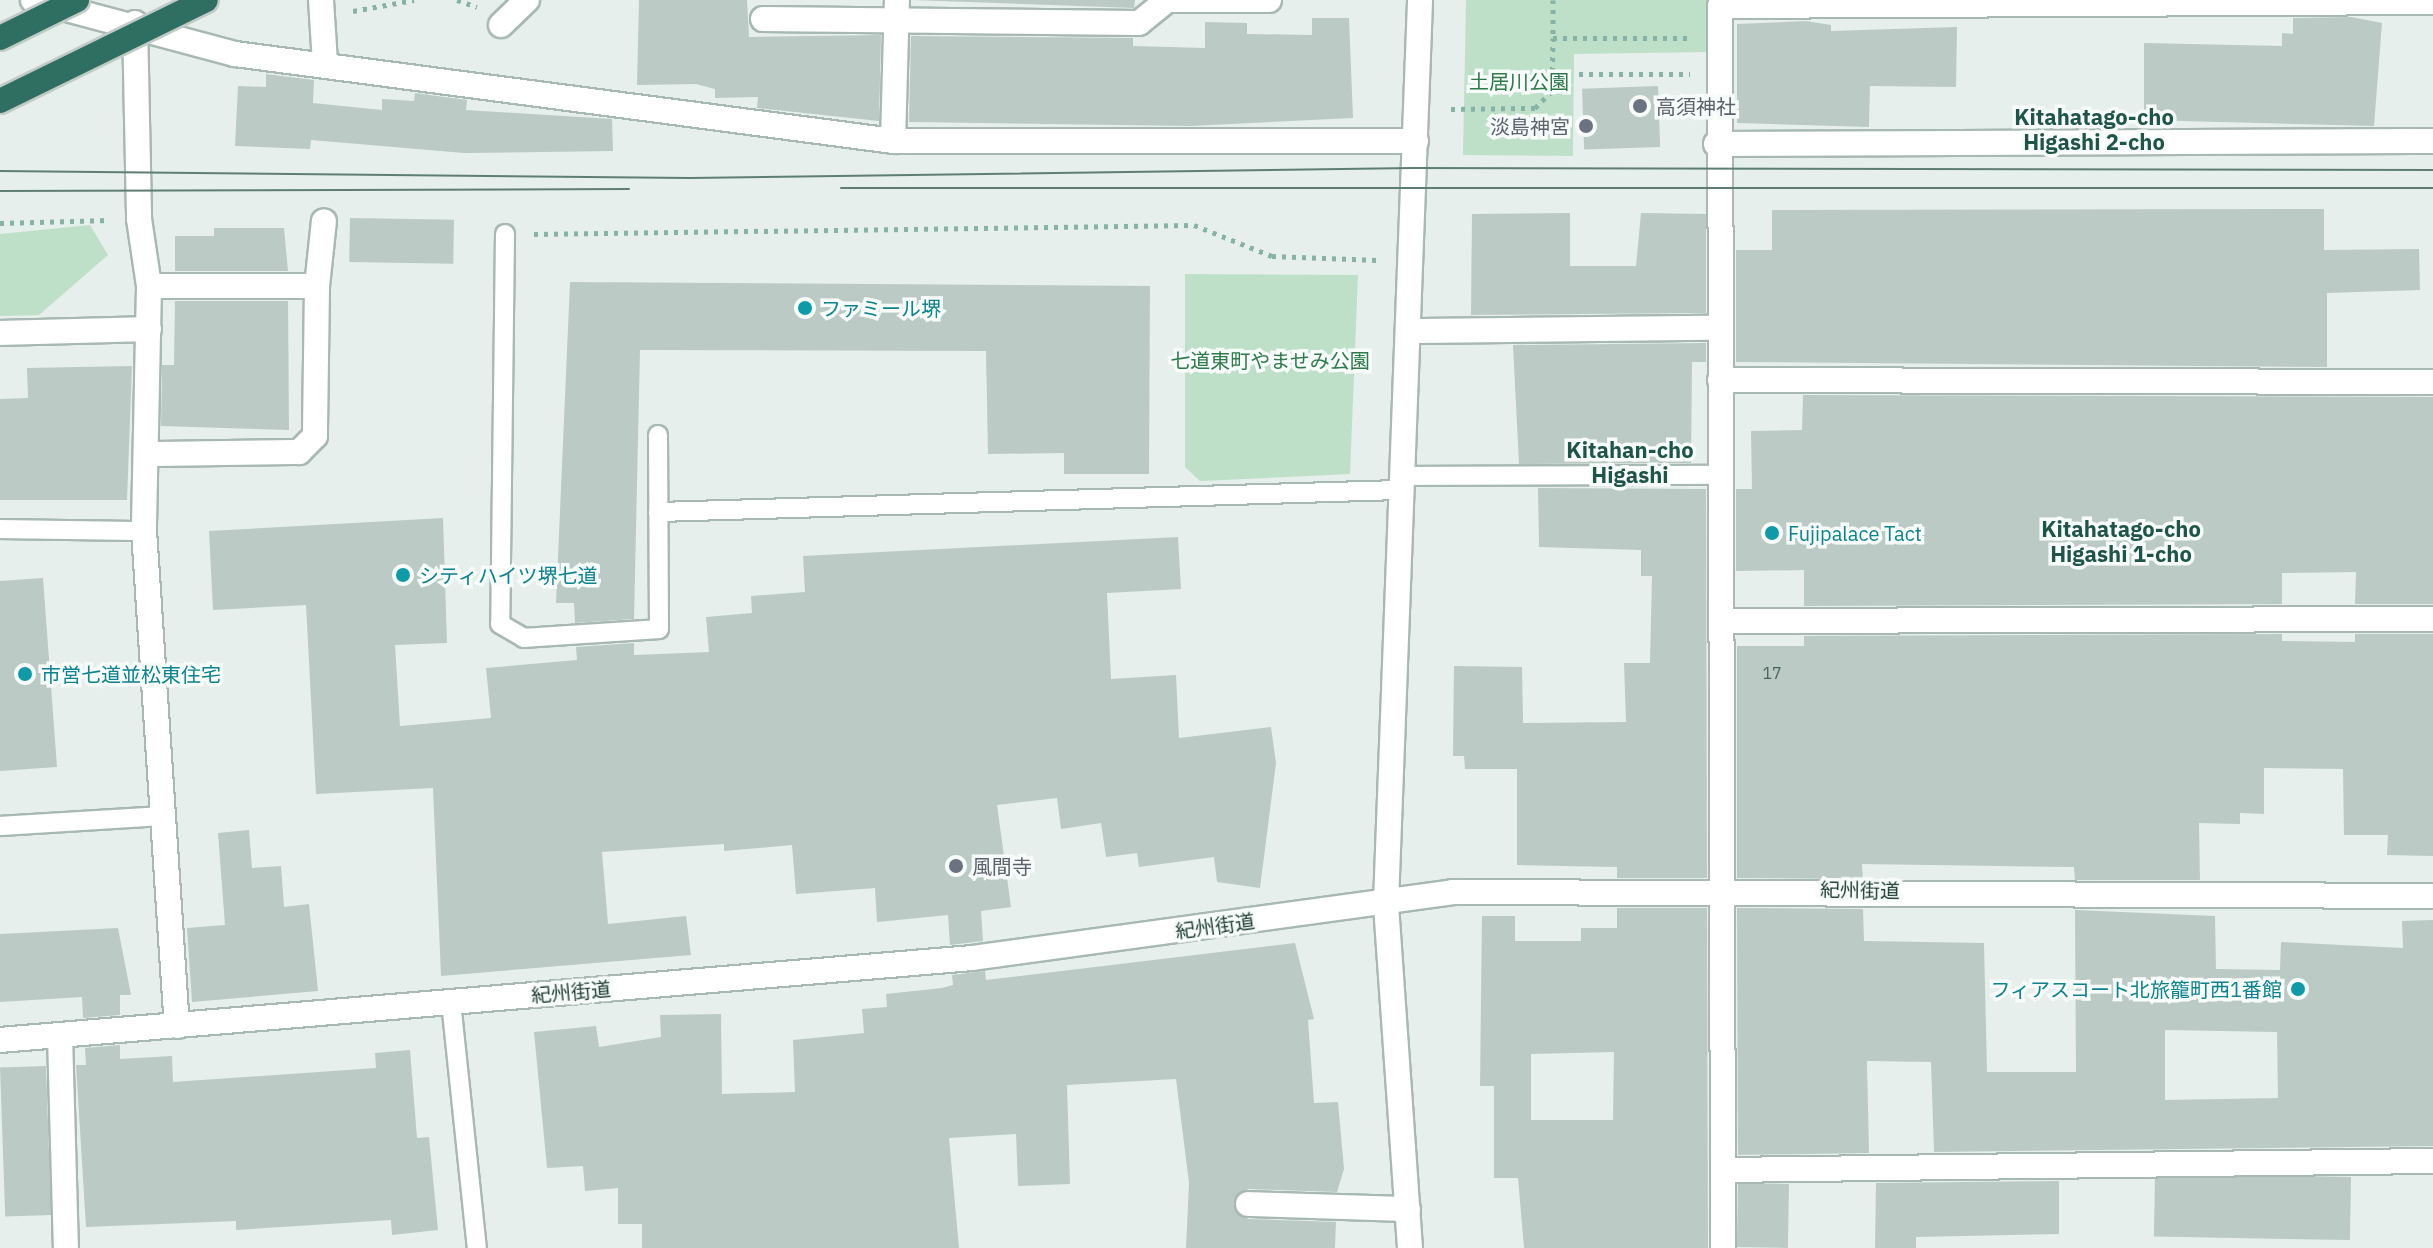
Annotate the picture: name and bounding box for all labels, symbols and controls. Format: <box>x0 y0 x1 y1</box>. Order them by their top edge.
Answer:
park label: 土居川公園 <box>1469 69 1569 93</box>
place label: 高須神社 <box>1656 94 1736 118</box>
marker: 高須神社 <box>1631 97 1649 115</box>
district label: Kitahatago-cho Higashi 2-cho <box>2014 103 2174 154</box>
place label: 淡島神宮 <box>1490 114 1570 138</box>
marker: 淡島神宮 <box>1577 117 1595 135</box>
place label: ファミール堺 <box>821 296 941 320</box>
marker: ファミール堺 <box>796 299 814 317</box>
park label: 七道東町やませみ公園 <box>1170 348 1370 372</box>
district label: Kitahan-cho Higashi <box>1566 436 1694 488</box>
district label: Kitahatago-cho Higashi 1-cho <box>2041 515 2201 566</box>
place label: Fujipalace Tact <box>1788 521 1922 545</box>
marker: Fujipalace Tact <box>1763 524 1781 542</box>
place label: シティハイツ堺七道 <box>419 563 599 587</box>
marker: シティハイツ堺七道 <box>394 566 412 584</box>
place label: 市営七道並松東住宅 <box>41 662 221 686</box>
house number: 17 <box>1762 663 1782 683</box>
marker: 市営七道並松東住宅 <box>16 665 34 683</box>
place label: 風間寺 <box>972 854 1032 878</box>
marker: 風間寺 <box>947 857 965 875</box>
street label: 紀州街道 <box>1820 877 1900 903</box>
street label: 紀州街道 <box>1174 909 1256 943</box>
street label: 紀州街道 <box>530 977 612 1007</box>
place label: フィアスコート北旅籠町西1番館 <box>1990 977 2282 1001</box>
marker: フィアスコート北旅籠町西1番館 <box>2289 980 2307 998</box>

